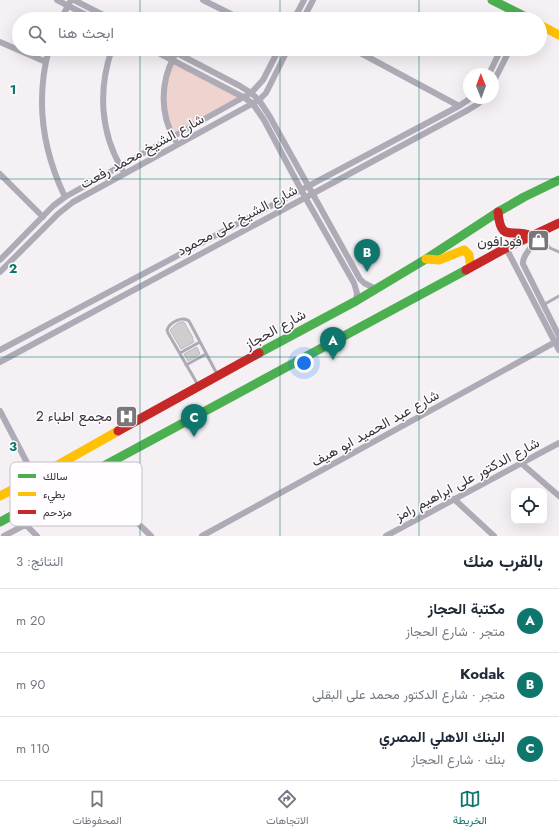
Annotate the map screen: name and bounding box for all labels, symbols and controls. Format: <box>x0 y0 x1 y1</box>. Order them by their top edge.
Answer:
search box <box>12 12 547 56</box>
text: ابحث هنا <box>58 22 114 44</box>
icon: search <box>26 23 48 45</box>
north arrow <box>463 68 499 104</box>
text: 1 <box>10 80 16 99</box>
street label: شارع الشيخ محمد رفعت <box>76 109 208 194</box>
street label: شارع الشيخ على محمود <box>173 180 301 261</box>
shop icon: فودافون <box>525 228 551 254</box>
place label: فودافون <box>477 231 522 251</box>
pin: B <box>354 239 380 272</box>
text: 2 <box>9 259 17 278</box>
street label: شارع الحجاز <box>240 304 310 355</box>
pin: A <box>320 327 346 360</box>
your location <box>294 353 314 373</box>
street label: شارع عبد الحميد ابو هيف <box>307 385 443 472</box>
hospital icon: مجمع اطباء 2 <box>114 403 140 429</box>
pin: C <box>181 404 207 437</box>
place label: مجمع اطباء 2 <box>36 406 112 427</box>
street label: شارع الدكتور على ابراهيم رامز <box>390 432 543 527</box>
text: 3 <box>9 437 17 456</box>
legend <box>10 462 142 526</box>
text: سالك <box>43 468 68 484</box>
text: بطيء <box>43 486 65 504</box>
map controls <box>511 488 547 524</box>
button: locate <box>511 488 547 524</box>
text: مزدحم <box>43 504 72 520</box>
text: بالقرب منك <box>463 549 543 573</box>
text: النتائج: 3 <box>16 552 63 571</box>
text: مكتبة الحجاز <box>428 598 505 620</box>
text: 20 m <box>16 611 45 630</box>
text: A <box>525 611 535 630</box>
text: متجر · شارع الحجاز <box>405 622 505 641</box>
text: Kodak <box>460 663 505 685</box>
text: 90 m <box>16 675 45 694</box>
text: B <box>526 675 534 694</box>
text: متجر · شارع الدكتور محمد على البقلى <box>312 685 505 704</box>
text: البنك الاهلي المصري <box>379 726 505 748</box>
text: 110 m <box>16 739 50 758</box>
text: C <box>525 739 535 758</box>
text: بنك · شارع الحجاز <box>411 750 505 769</box>
tab: المحفوظات <box>72 788 122 830</box>
tab: الاتجاهات <box>266 788 309 830</box>
tab: الخريطة <box>453 788 487 830</box>

